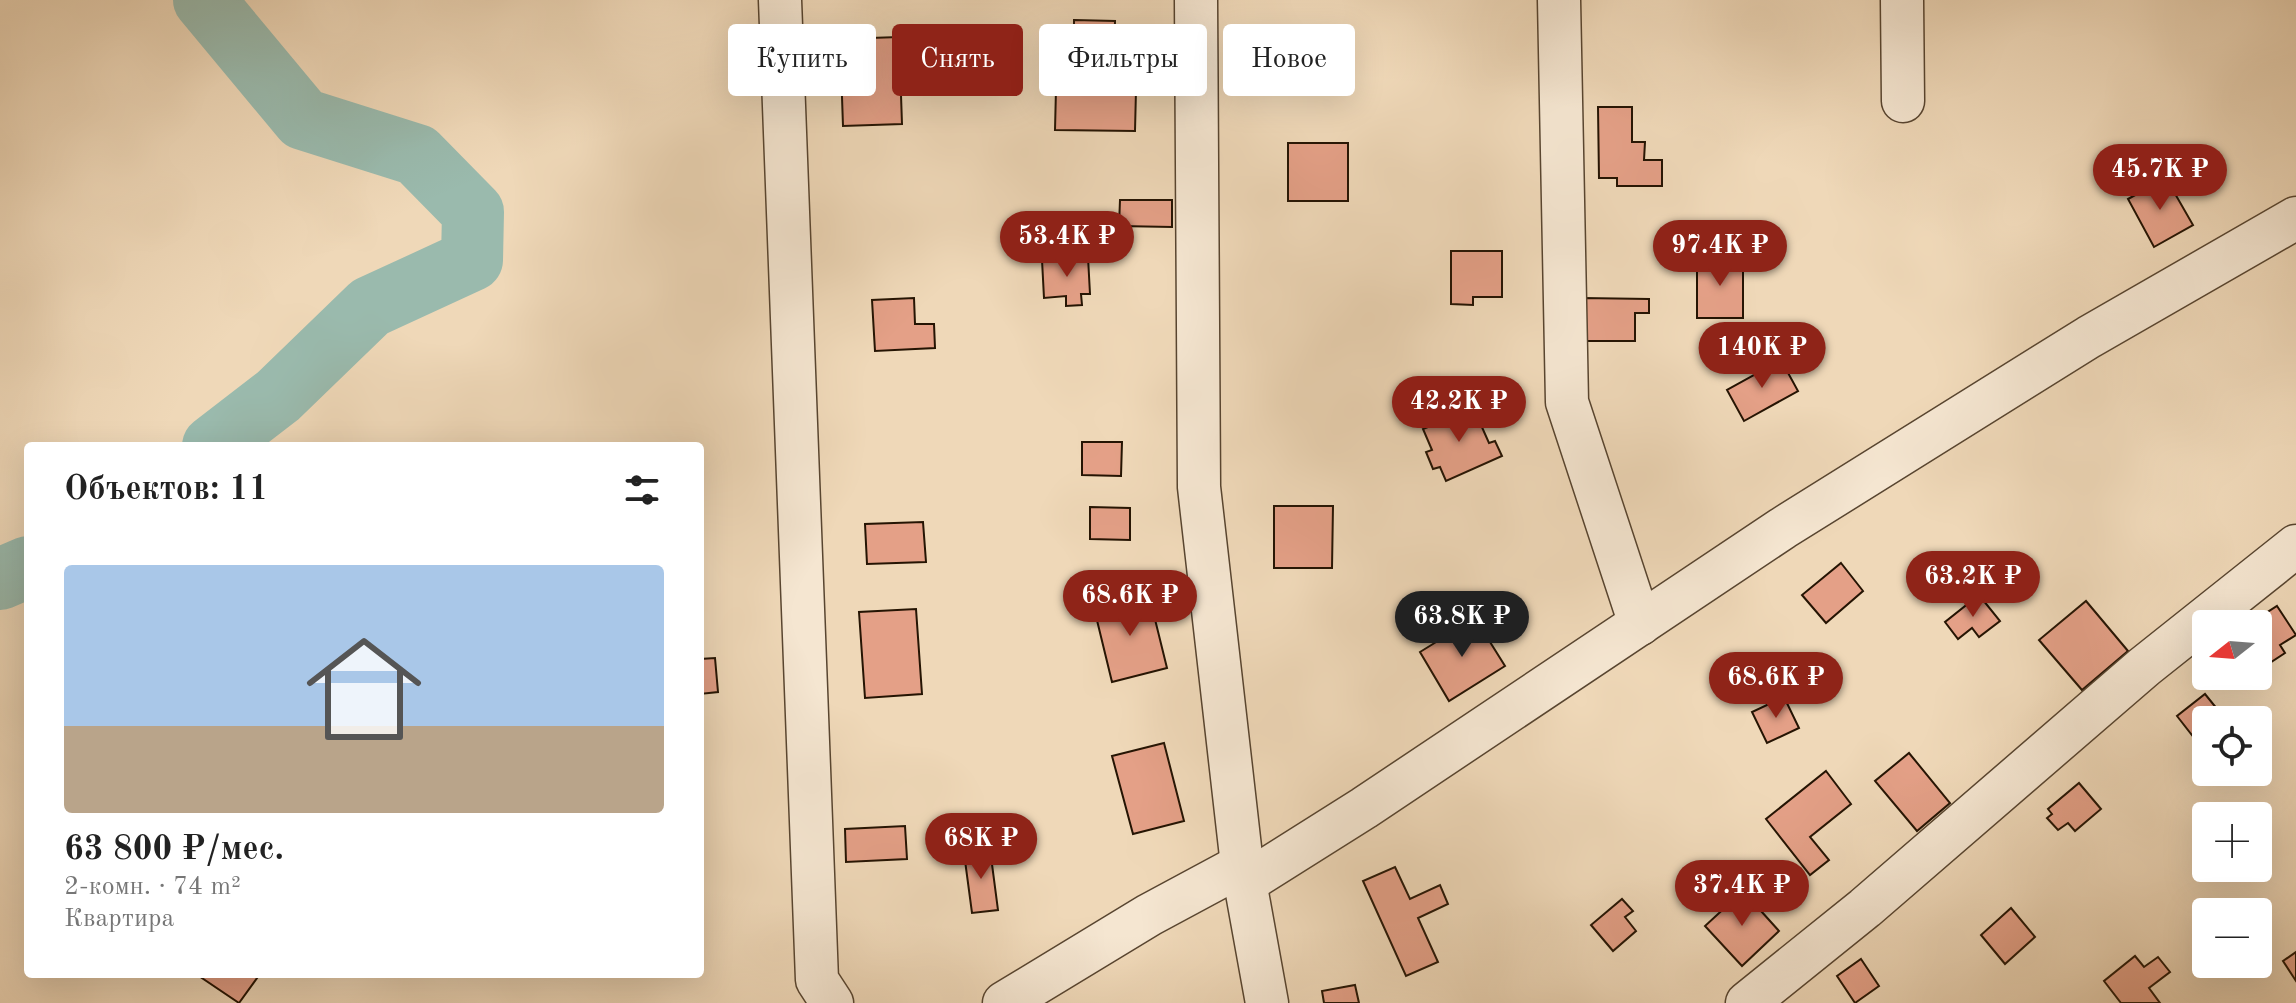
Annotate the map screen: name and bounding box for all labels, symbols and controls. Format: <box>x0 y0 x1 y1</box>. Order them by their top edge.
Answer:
chip: Купить <box>728 24 876 96</box>
chip: Снять <box>892 24 1023 96</box>
chip: Фильтры <box>1039 24 1207 96</box>
chip: Новое <box>1223 24 1355 96</box>
pin: 45.7K ₽ <box>2086 144 2234 212</box>
text: 45.7K ₽ <box>2111 157 2209 183</box>
pin: 53.4K ₽ <box>993 211 1141 279</box>
pin: 97.4K ₽ <box>1646 220 1794 288</box>
text: 53.4K ₽ <box>1018 224 1116 250</box>
text: 97.4K ₽ <box>1671 233 1769 259</box>
pin: 140K ₽ <box>1697 322 1827 390</box>
text: 140K ₽ <box>1717 335 1807 361</box>
pin: 42.2K ₽ <box>1385 376 1533 444</box>
text: 42.2K ₽ <box>1410 389 1508 415</box>
icon: filters <box>620 468 664 512</box>
text: Объектов: 11 <box>64 473 268 507</box>
pin: 63.2K ₽ <box>1899 551 2047 619</box>
text: 63.2K ₽ <box>1924 564 2022 590</box>
pin: 68.6K ₽ <box>1056 570 1204 638</box>
text: 68.6K ₽ <box>1081 583 1179 609</box>
pin: 63.8K ₽ <box>1388 591 1536 659</box>
text: 63.8K ₽ <box>1413 604 1511 630</box>
north arrow <box>2192 610 2272 690</box>
map controls <box>2192 610 2272 978</box>
icon: home <box>292 617 436 761</box>
pin: 68.6K ₽ <box>1702 652 1850 720</box>
text: 68.6K ₽ <box>1727 665 1825 691</box>
button: locate <box>2192 706 2272 786</box>
button: + <box>2192 802 2272 882</box>
pin: 68K ₽ <box>925 813 1037 881</box>
text: 68K ₽ <box>943 826 1019 852</box>
text: 63 800 ₽/мес. <box>64 833 284 867</box>
pin: 37.4K ₽ <box>1668 860 1816 928</box>
text: 37.4K ₽ <box>1693 873 1791 899</box>
text: 2-комн. · 74 m² <box>64 874 241 900</box>
button: − <box>2192 898 2272 978</box>
text: Квартира <box>64 906 174 932</box>

